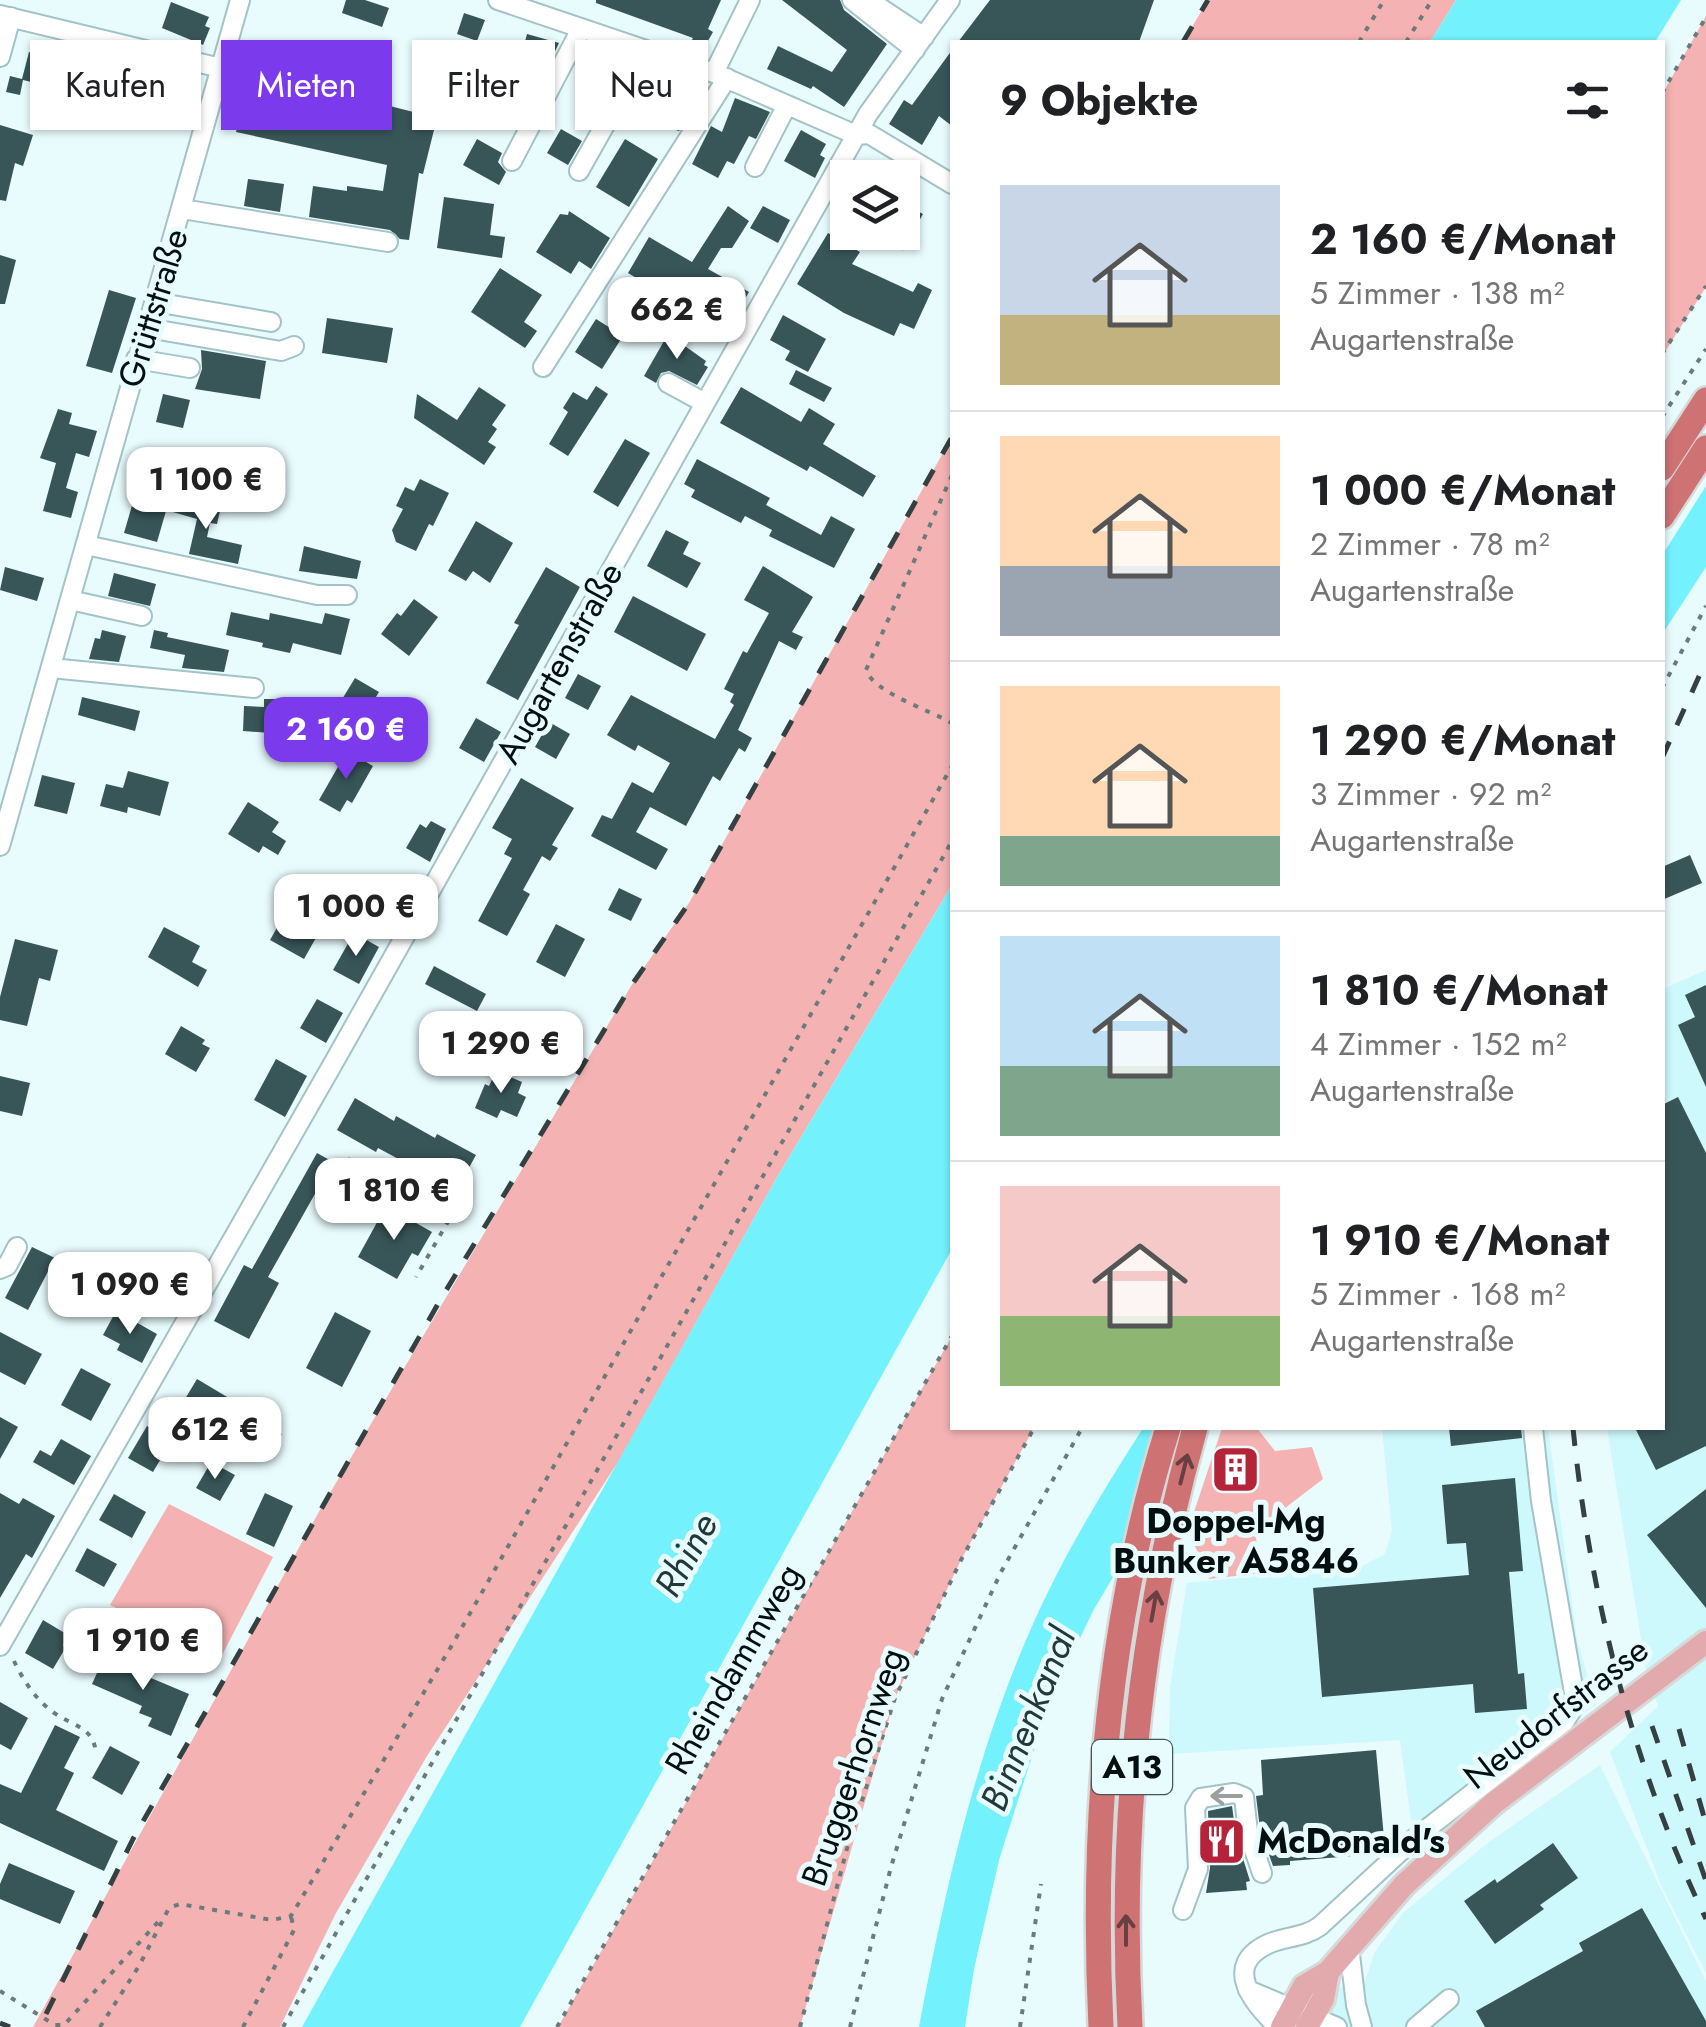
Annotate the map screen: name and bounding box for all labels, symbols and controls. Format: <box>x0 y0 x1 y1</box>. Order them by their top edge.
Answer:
chip: Kaufen <box>30 40 201 130</box>
chip: Mieten <box>221 40 392 130</box>
chip: Filter <box>412 40 555 130</box>
chip: Neu <box>575 40 708 130</box>
text: 9 Objekte <box>1000 70 1198 131</box>
icon: filters <box>1560 73 1615 128</box>
map controls <box>830 160 920 250</box>
button: layers <box>830 160 920 250</box>
text: 2 160 €/Monat <box>1310 209 1615 270</box>
street label: Grüttstraße <box>105 223 201 393</box>
icon: home <box>1080 225 1200 345</box>
text: 5 Zimmer · 138 m² <box>1310 270 1565 316</box>
pin: 662 € <box>607 277 747 362</box>
text: 662 € <box>630 286 724 332</box>
text: Augartenstraße <box>1310 316 1514 362</box>
pin: 1 100 € <box>114 447 298 532</box>
text: 1 100 € <box>148 456 264 502</box>
text: 1 000 €/Monat <box>1310 460 1615 521</box>
icon: home <box>1080 476 1200 596</box>
text: 2 Zimmer · 78 m² <box>1310 521 1550 567</box>
street label: Augartenstraße <box>483 553 635 773</box>
text: Augartenstraße <box>1310 567 1514 613</box>
pin: 2 160 € <box>254 697 438 782</box>
text: 2 160 € <box>286 706 406 752</box>
text: 1 290 €/Monat <box>1310 710 1615 771</box>
icon: home <box>1080 726 1200 846</box>
text: 3 Zimmer · 92 m² <box>1310 771 1551 817</box>
text: Augartenstraße <box>1310 817 1514 863</box>
pin: 1 000 € <box>264 874 448 959</box>
text: 1 000 € <box>296 883 416 929</box>
text: 1 810 €/Monat <box>1310 960 1608 1021</box>
icon: home <box>1080 976 1200 1096</box>
pin: 1 290 € <box>409 1011 593 1096</box>
text: 1 290 € <box>441 1020 561 1066</box>
text: 4 Zimmer · 152 m² <box>1310 1021 1566 1067</box>
text: Augartenstraße <box>1310 1067 1514 1113</box>
pin: 1 810 € <box>302 1158 486 1243</box>
text: 1 810 € <box>337 1167 451 1213</box>
text: 1 910 €/Monat <box>1310 1210 1609 1271</box>
icon: home <box>1080 1226 1200 1346</box>
pin: 1 090 € <box>38 1252 222 1337</box>
text: 1 090 € <box>70 1261 190 1307</box>
text: 5 Zimmer · 168 m² <box>1310 1271 1566 1317</box>
text: Augartenstraße <box>1310 1317 1514 1363</box>
pin: 612 € <box>145 1397 285 1482</box>
text: 612 € <box>170 1406 260 1452</box>
building icon: Doppel-Mg Bunker A5846 <box>1210 1443 1262 1495</box>
one-way arrow <box>1176 1454 1194 1486</box>
place label: Doppel-Mg Bunker A5846 <box>1113 1496 1359 1586</box>
water label: Rhine <box>640 1503 731 1607</box>
street label: Rheindammweg <box>652 1554 814 1784</box>
one-way arrow <box>1145 1590 1164 1623</box>
pin: 1 910 € <box>51 1608 235 1693</box>
text: 1 910 € <box>85 1617 201 1663</box>
water label: Binnenkanal <box>966 1618 1090 1819</box>
street label: Neudorfstrasse <box>1453 1625 1659 1801</box>
street label: Bruggerhornweg <box>789 1641 917 1893</box>
road number: A13 <box>1092 1740 1172 1794</box>
one-way arrow <box>1210 1786 1243 1806</box>
restaurant icon: McDonald's <box>1196 1815 1248 1867</box>
place label: McDonald's <box>1257 1816 1445 1866</box>
one-way arrow <box>1116 1914 1136 1946</box>

